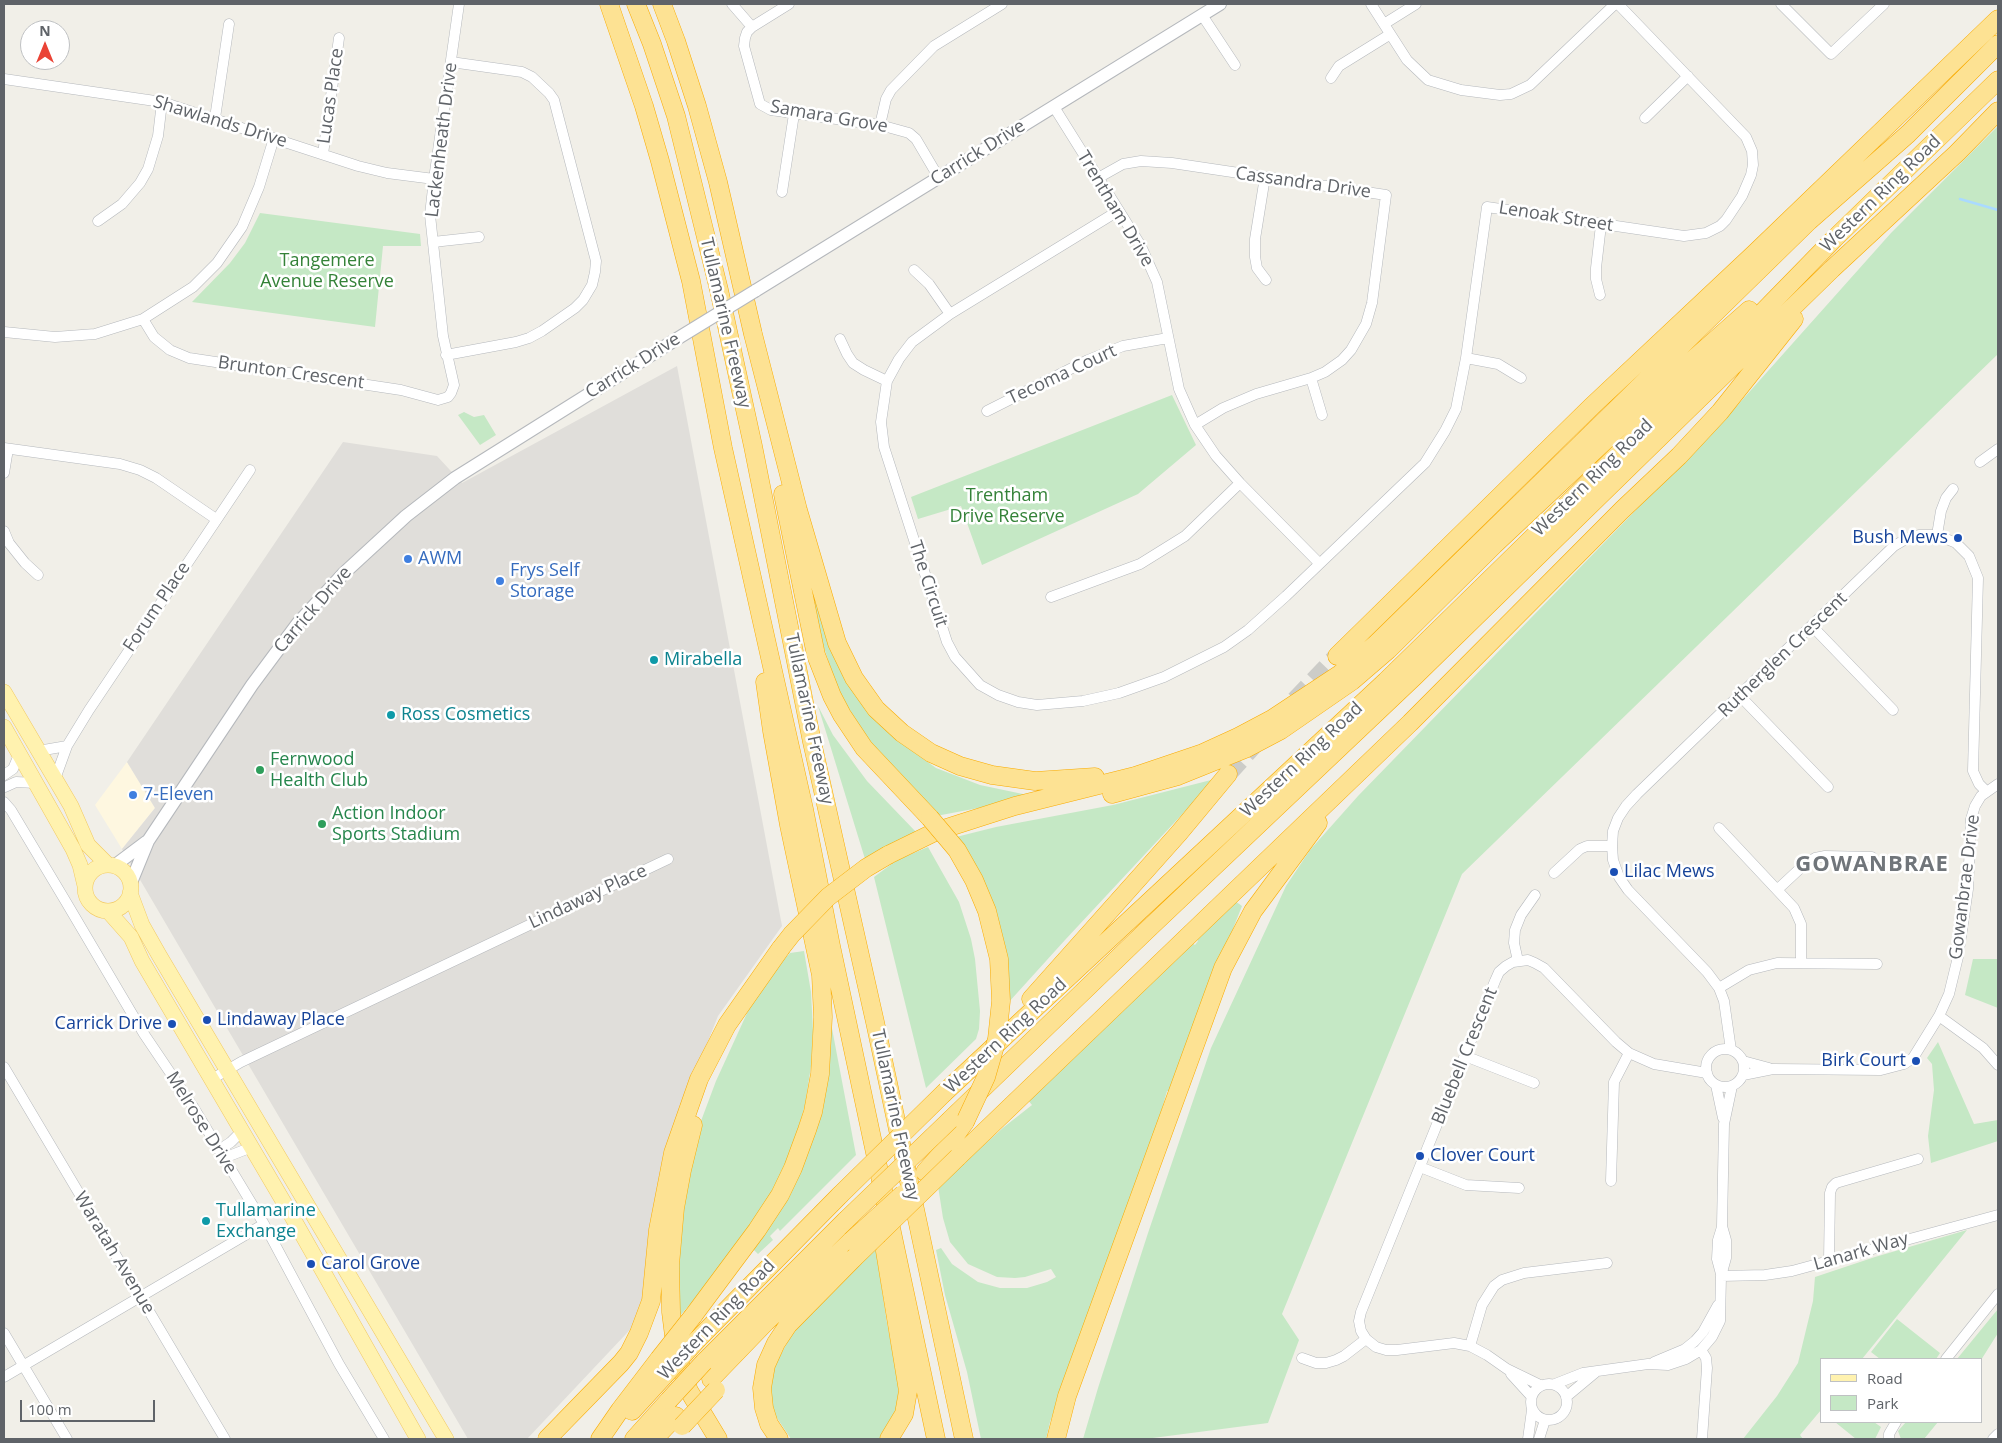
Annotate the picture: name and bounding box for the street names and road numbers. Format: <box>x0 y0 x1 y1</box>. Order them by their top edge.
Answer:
street label: Lucas Place <box>314 47 348 145</box>
street label: Lackenheath Drive <box>422 61 462 219</box>
street label: Shawlands Drive <box>150 91 290 153</box>
street label: Samara Grove <box>769 96 889 138</box>
street label: Carrick Drive <box>927 115 1029 191</box>
street label: Western Ring Road <box>1816 131 1946 257</box>
street label: Trentham Drive <box>1072 147 1158 271</box>
street label: Cassandra Drive <box>1234 163 1372 203</box>
street label: Lenoak Street <box>1497 197 1615 237</box>
street label: Tullamarine Freeway <box>695 236 755 410</box>
street label: Carrick Drive <box>582 328 684 404</box>
street label: Tecoma Court <box>1004 340 1120 410</box>
street label: Brunton Crescent <box>216 352 366 394</box>
street label: Western Ring Road <box>1528 415 1658 541</box>
street label: The Circuit <box>904 538 952 630</box>
street label: Forum Place <box>119 558 195 656</box>
street label: Carrick Drive <box>270 562 356 658</box>
street label: Rutherglen Crescent <box>1714 588 1852 722</box>
street label: Tullamarine Freeway <box>780 632 838 806</box>
street label: Western Ring Road <box>1236 698 1368 822</box>
street label: Gowanbrae Drive <box>1945 813 1985 961</box>
street label: Lindaway Place <box>526 860 650 934</box>
street label: Western Ring Road <box>940 974 1072 1098</box>
street label: Bluebell Crescent <box>1428 984 1502 1128</box>
street label: Tullamarine Freeway <box>866 1028 924 1202</box>
street label: Melrose Drive <box>161 1068 241 1178</box>
street label: Waratah Avenue <box>69 1188 159 1318</box>
street label: Lanark Way <box>1811 1228 1911 1276</box>
street label: Western Ring Road <box>654 1255 780 1385</box>

